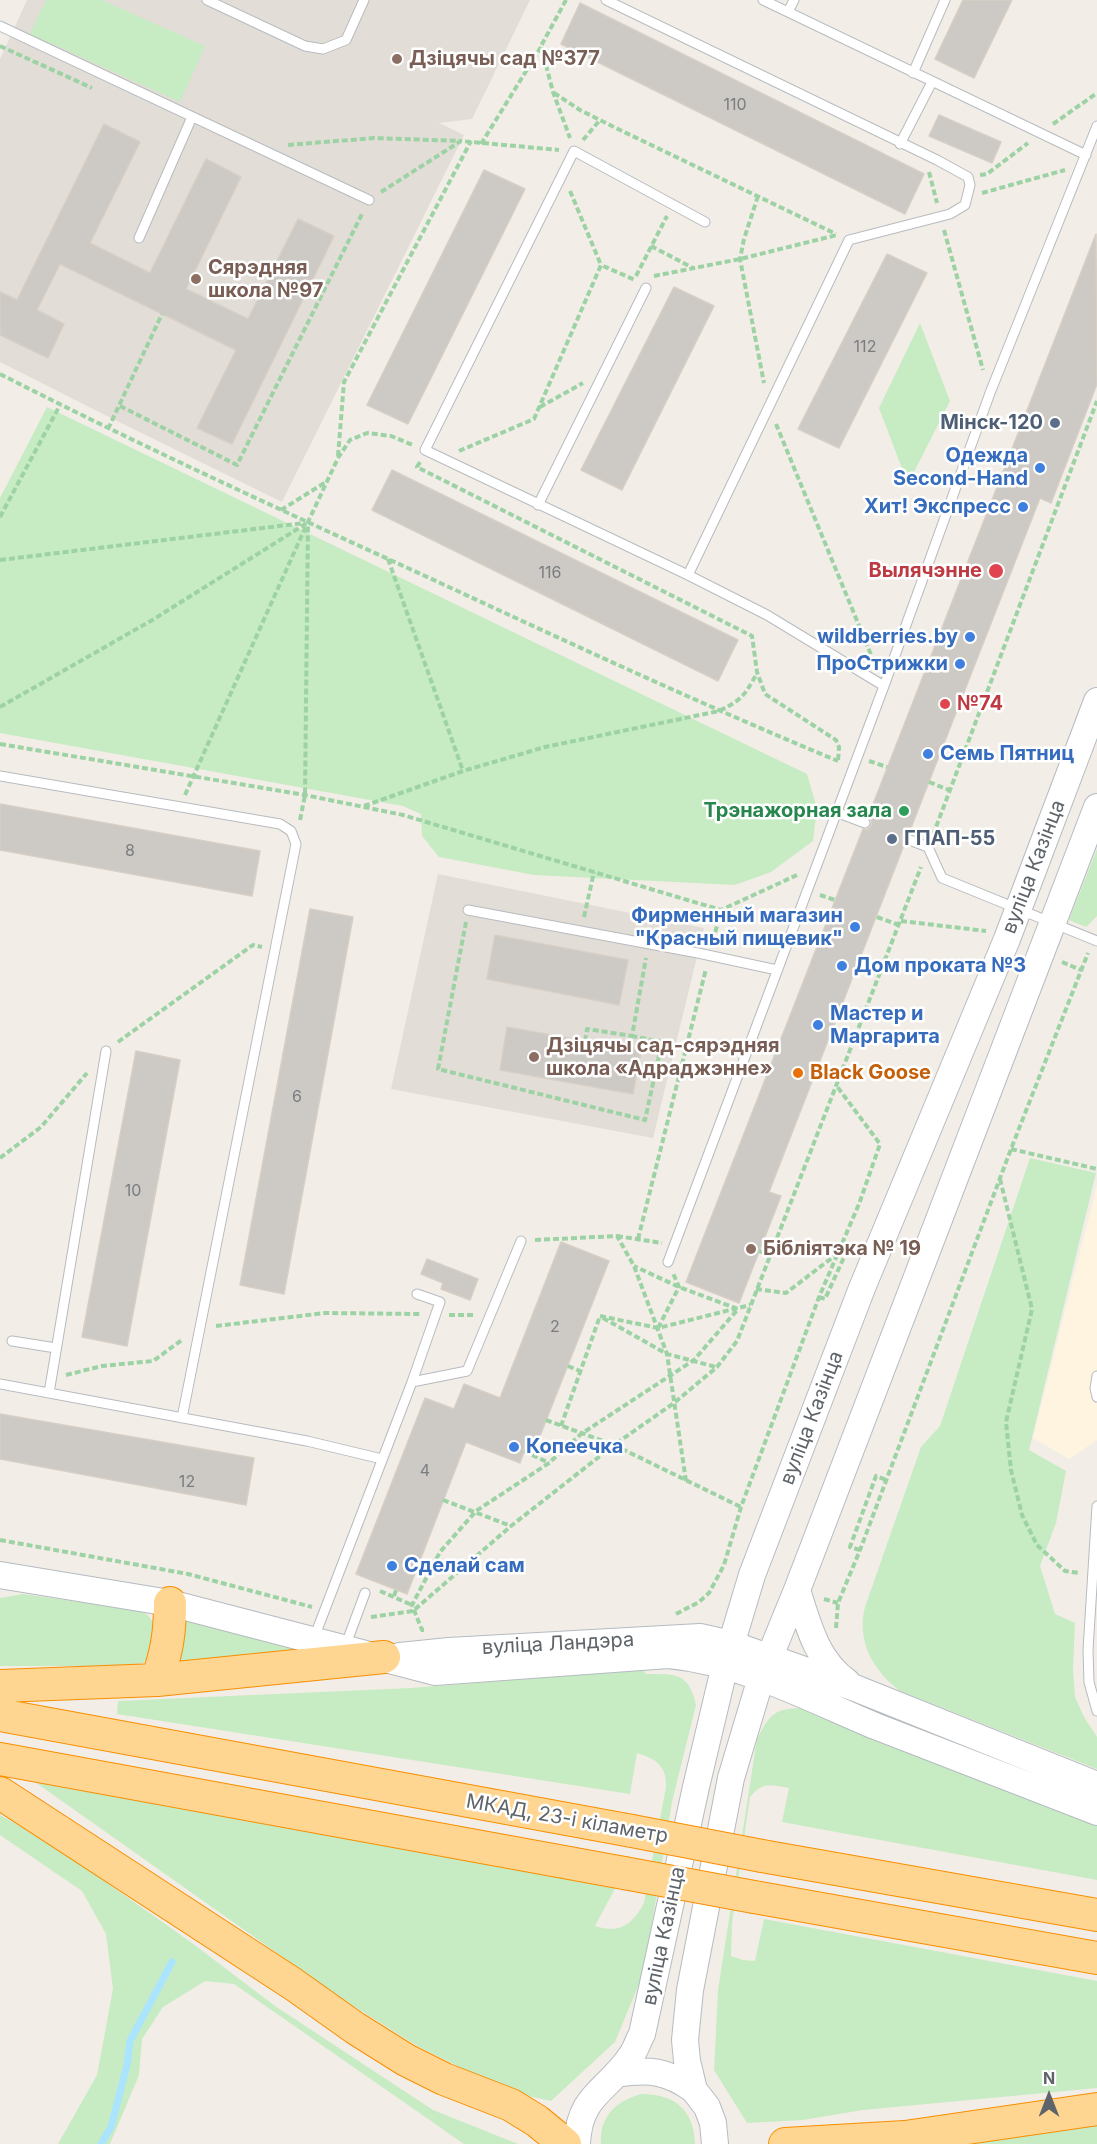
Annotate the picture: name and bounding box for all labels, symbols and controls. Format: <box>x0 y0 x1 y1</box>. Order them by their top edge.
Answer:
place label: Дзіцячы сад №377 <box>409 47 600 71</box>
marker: Дзіцячы сад №377 <box>390 52 404 66</box>
house number: 110 <box>723 95 747 115</box>
place label: Сярэдняя школа №97 <box>208 256 323 303</box>
marker: Сярэдняя школа №97 <box>189 272 203 286</box>
house number: 112 <box>854 337 876 357</box>
place label: Мінск-120 <box>940 411 1043 435</box>
marker: Мінск-120 <box>1048 416 1062 430</box>
place label: Одежда Second-Hand <box>893 444 1028 491</box>
marker: Одежда Second-Hand <box>1033 461 1047 475</box>
place label: Хит! Экспресс <box>864 495 1011 519</box>
marker: Хит! Экспресс <box>1016 500 1030 514</box>
place label: Вылячэнне <box>868 559 982 583</box>
marker: Вылячэнне <box>987 562 1005 580</box>
house number: 116 <box>539 563 561 583</box>
place label: wildberries.by <box>817 625 958 649</box>
marker: wildberries.by <box>963 630 977 644</box>
place label: ПроСтрижки <box>817 652 948 676</box>
marker: ПроСтрижки <box>953 657 967 671</box>
place label: №74 <box>957 692 1003 716</box>
marker: №74 <box>938 697 952 711</box>
place label: Семь Пятниц <box>940 742 1074 766</box>
marker: Семь Пятниц <box>921 747 935 761</box>
street label: вуліца Казінца <box>998 797 1070 937</box>
place label: Трэнажорная зала <box>704 799 892 823</box>
marker: Трэнажорная зала <box>897 804 911 818</box>
place label: ГПАП-55 <box>904 827 995 851</box>
marker: ГПАП-55 <box>885 832 899 846</box>
house number: 8 <box>125 841 135 861</box>
place label: Фирменный магазин "Красный пищевик" <box>631 904 843 951</box>
marker: Фирменный магазин "Красный пищевик" <box>848 920 862 934</box>
place label: Дом проката №3 <box>854 954 1026 978</box>
marker: Дом проката №3 <box>835 959 849 973</box>
place label: Мастер и Маргарита <box>830 1002 940 1049</box>
marker: Мастер и Маргарита <box>811 1018 825 1032</box>
place label: Дзіцячы сад-сярэдняя школа «Адраджэнне» <box>546 1034 780 1081</box>
marker: Дзіцячы сад-сярэдняя школа «Адраджэнне» <box>527 1050 541 1064</box>
place label: Black Goose <box>810 1061 931 1085</box>
marker: Black Goose <box>791 1066 805 1080</box>
house number: 6 <box>292 1087 302 1107</box>
house number: 10 <box>125 1181 141 1201</box>
place label: Бібліятэка № 19 <box>763 1237 921 1261</box>
marker: Бібліятэка № 19 <box>744 1242 758 1256</box>
house number: 2 <box>550 1317 560 1337</box>
street label: вуліца Казінца <box>776 1348 848 1488</box>
place label: Копеечка <box>526 1435 623 1459</box>
marker: Копеечка <box>507 1440 521 1454</box>
house number: 4 <box>420 1461 430 1481</box>
house number: 12 <box>179 1472 195 1492</box>
place label: Сделай сам <box>404 1554 525 1578</box>
marker: Сделай сам <box>385 1559 399 1573</box>
street label: вуліца Ландэра <box>481 1628 635 1660</box>
street label: МКАД, 23-і кіламетр <box>464 1789 670 1849</box>
street label: вуліца Казінца <box>638 1864 690 2008</box>
north arrow <box>1019 2066 1079 2126</box>
text: N <box>1043 2068 1055 2088</box>

